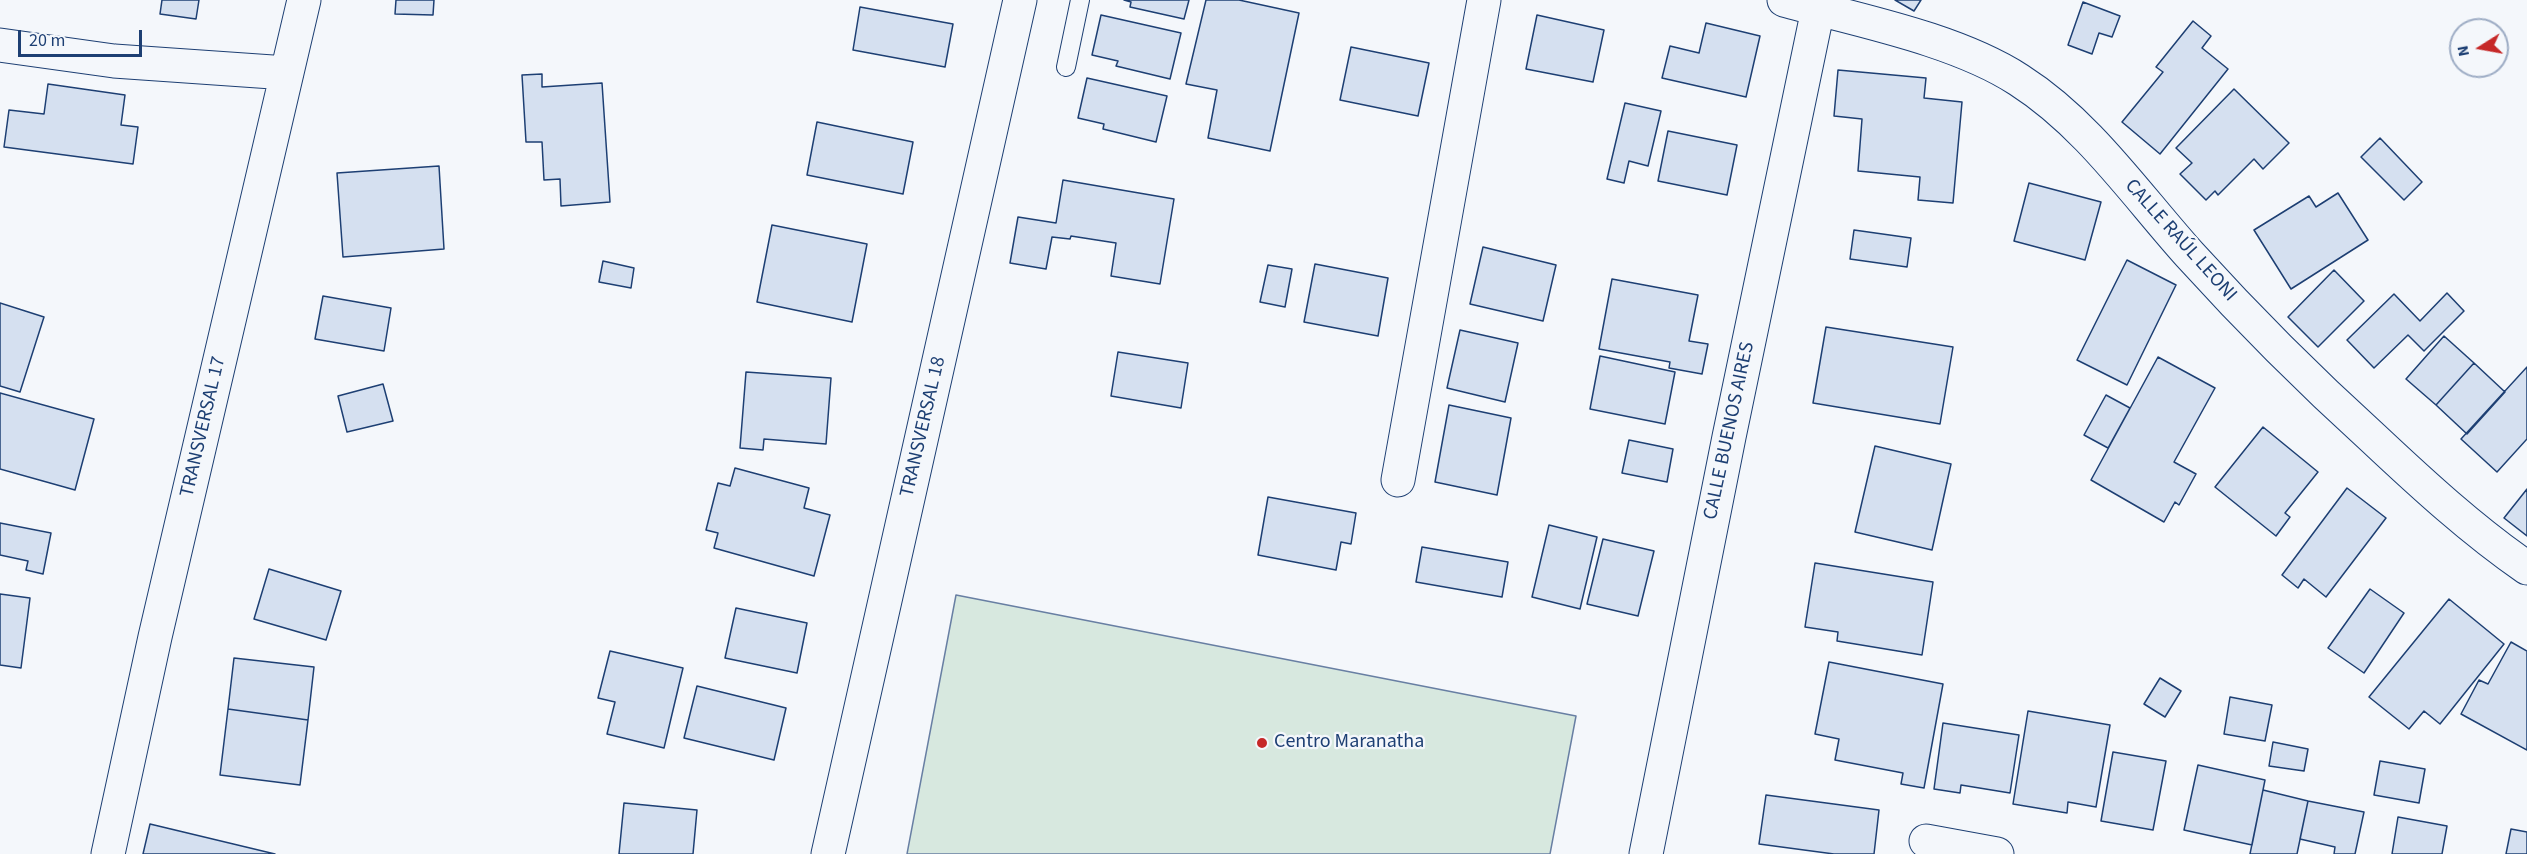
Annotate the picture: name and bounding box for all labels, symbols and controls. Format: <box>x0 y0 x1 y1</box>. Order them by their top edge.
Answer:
scale bar <box>21 18 146 56</box>
north arrow <box>2449 18 2509 78</box>
text: 20 m <box>29 28 65 53</box>
text: N <box>2451 44 2475 58</box>
street label: CALLE RAÚL LEONI <box>2119 175 2241 307</box>
street label: CALLE BUENOS AIRES <box>1699 340 1761 522</box>
street label: TRANSVERSAL 17 <box>176 354 232 500</box>
street label: TRANSVERSAL 18 <box>896 354 952 500</box>
place label: Centro Maranatha <box>1274 731 1424 755</box>
marker: Centro Maranatha <box>1255 736 1269 750</box>

